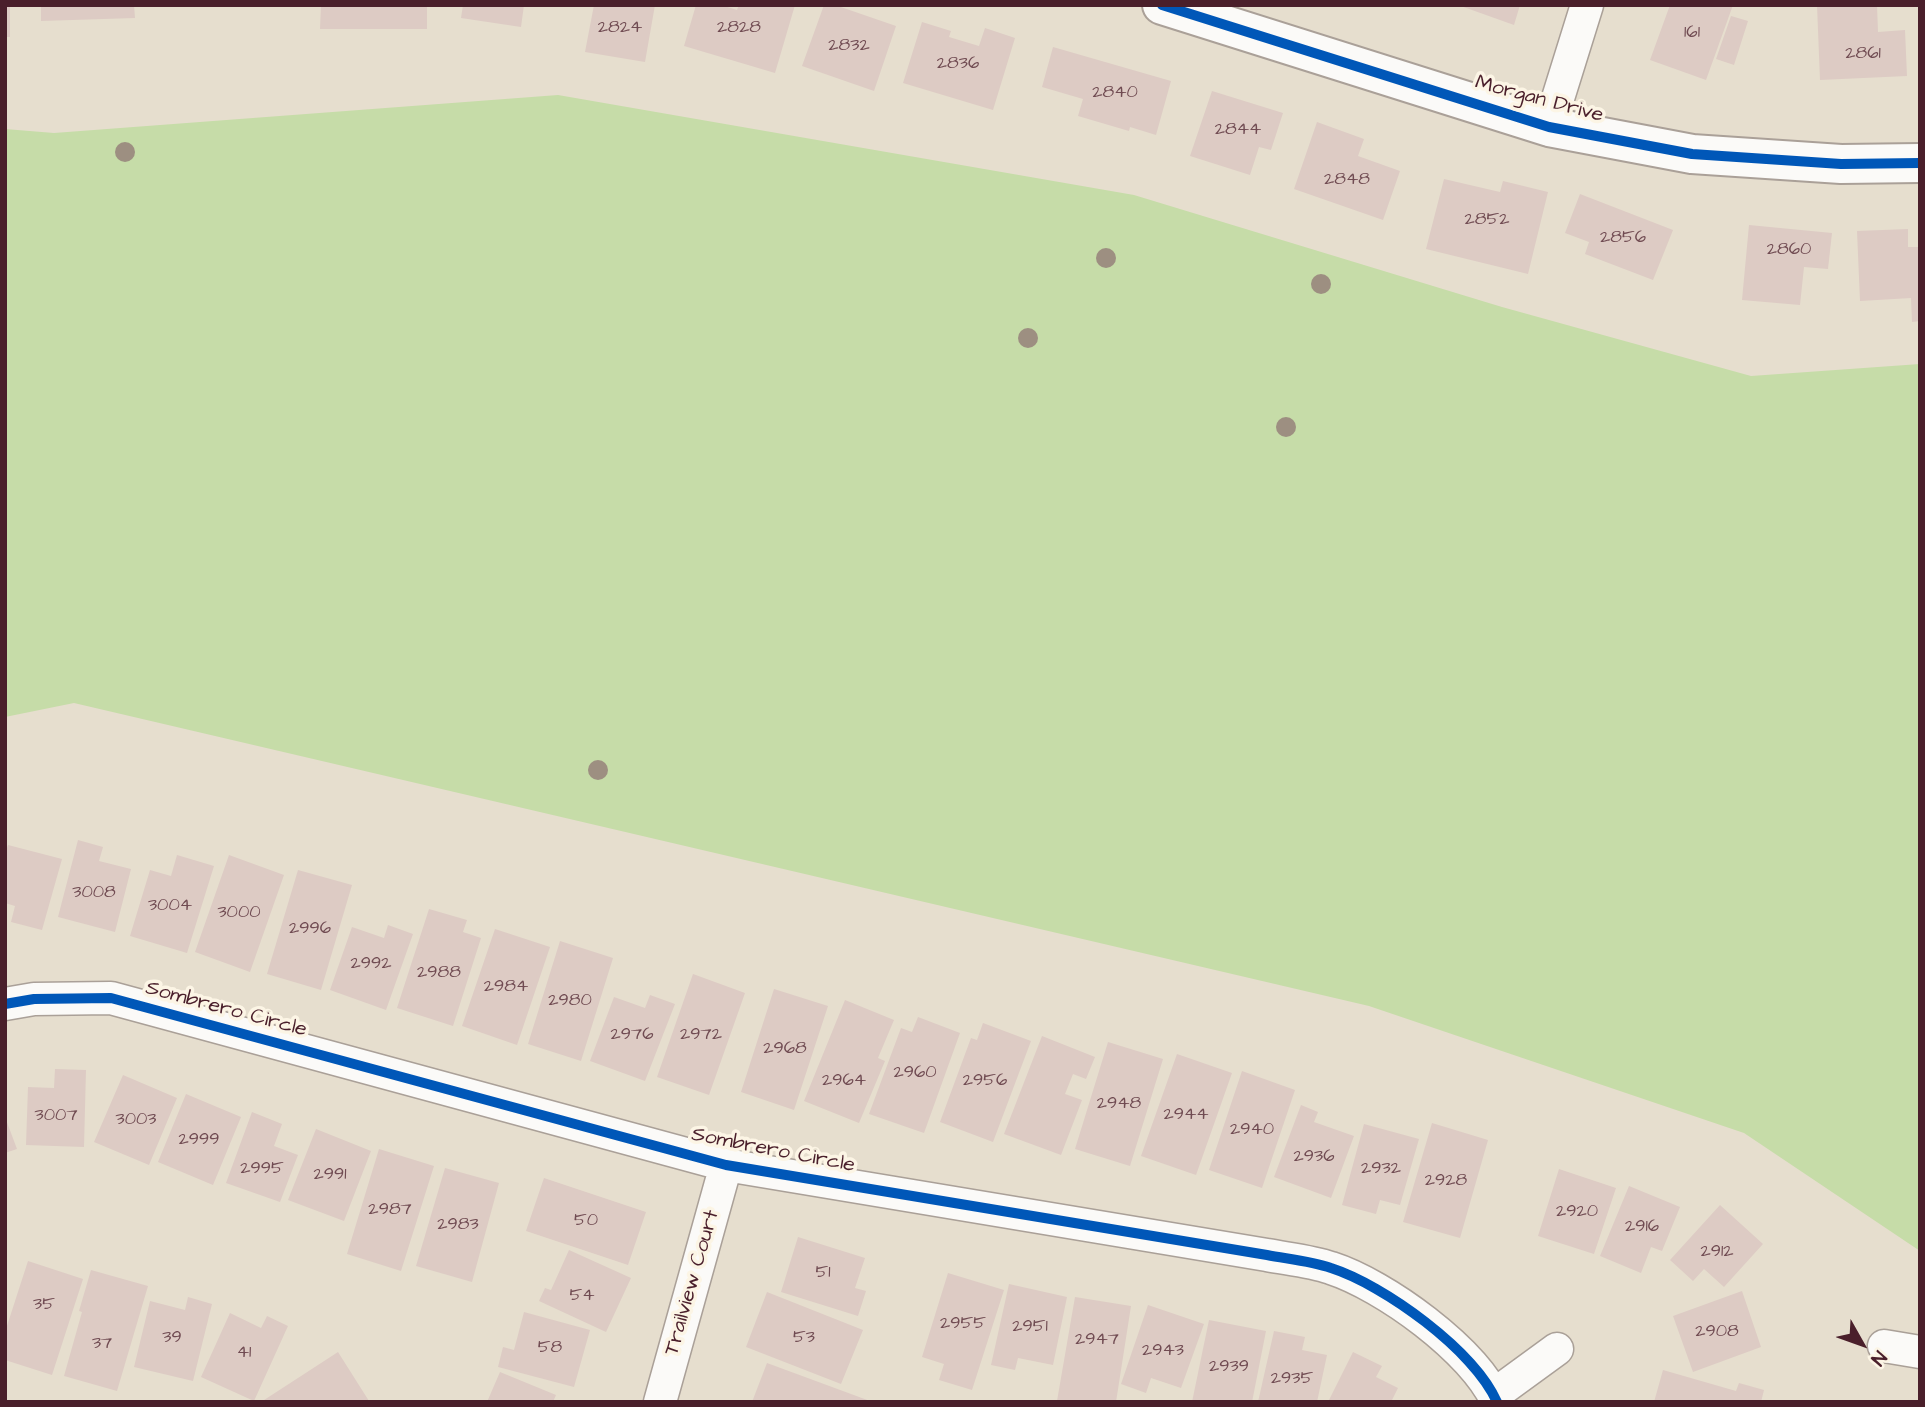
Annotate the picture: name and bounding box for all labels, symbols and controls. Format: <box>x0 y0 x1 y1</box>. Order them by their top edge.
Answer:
house number: 2824 <box>598 17 642 39</box>
house number: 2828 <box>717 17 761 39</box>
house number: 161 <box>1684 22 1700 44</box>
house number: 2832 <box>828 35 870 57</box>
house number: 2861 <box>1845 43 1881 65</box>
house number: 2836 <box>937 53 979 75</box>
street label: Morgan Drive <box>1472 71 1606 129</box>
house number: 2840 <box>1092 82 1138 104</box>
house number: 2844 <box>1215 119 1261 141</box>
house number: 2848 <box>1324 169 1370 191</box>
house number: 2852 <box>1464 209 1510 231</box>
house number: 2856 <box>1600 227 1646 249</box>
house number: 2860 <box>1767 239 1811 261</box>
house number: 3008 <box>72 882 116 904</box>
house number: 3004 <box>148 895 192 917</box>
house number: 3000 <box>217 902 261 924</box>
house number: 2996 <box>289 918 331 940</box>
house number: 2992 <box>350 953 392 975</box>
house number: 2988 <box>417 962 461 984</box>
street label: Sombrero Circle <box>143 976 309 1044</box>
house number: 2984 <box>484 976 528 998</box>
house number: 2980 <box>548 990 592 1012</box>
house number: 2976 <box>611 1024 653 1046</box>
house number: 2972 <box>680 1024 722 1046</box>
house number: 2968 <box>763 1038 807 1060</box>
house number: 2960 <box>893 1062 937 1084</box>
house number: 2964 <box>822 1070 866 1092</box>
house number: 2956 <box>963 1070 1007 1092</box>
house number: 2948 <box>1097 1093 1141 1115</box>
house number: 2944 <box>1163 1104 1209 1126</box>
house number: 3007 <box>35 1105 77 1127</box>
house number: 3003 <box>115 1109 157 1131</box>
house number: 2940 <box>1230 1119 1274 1141</box>
street label: Sombrero Circle <box>689 1123 857 1179</box>
house number: 2999 <box>178 1129 220 1151</box>
house number: 2936 <box>1294 1146 1334 1168</box>
house number: 2995 <box>240 1158 284 1180</box>
house number: 2932 <box>1361 1158 1401 1180</box>
house number: 2991 <box>313 1164 347 1186</box>
house number: 2928 <box>1425 1170 1467 1192</box>
house number: 2987 <box>368 1199 412 1221</box>
house number: 2920 <box>1556 1201 1598 1223</box>
street label: Trailview Court <box>660 1207 726 1359</box>
house number: 50 <box>574 1210 598 1232</box>
house number: 2983 <box>437 1214 479 1236</box>
house number: 2916 <box>1625 1216 1659 1238</box>
house number: 2912 <box>1700 1241 1734 1263</box>
house number: 51 <box>815 1262 831 1284</box>
house number: 54 <box>570 1285 594 1307</box>
house number: 35 <box>33 1294 55 1316</box>
north arrow <box>1827 1309 1897 1379</box>
house number: 2955 <box>940 1313 986 1335</box>
house number: 2951 <box>1012 1316 1048 1338</box>
house number: 2908 <box>1695 1321 1739 1343</box>
house number: 39 <box>162 1327 182 1349</box>
house number: 53 <box>793 1327 815 1349</box>
house number: 2947 <box>1075 1329 1119 1351</box>
house number: 37 <box>92 1333 112 1355</box>
house number: 58 <box>538 1337 562 1359</box>
house number: 2943 <box>1142 1340 1184 1362</box>
house number: 41 <box>237 1342 251 1364</box>
text: N <box>1864 1345 1893 1371</box>
house number: 2939 <box>1209 1356 1249 1378</box>
house number: 2935 <box>1271 1368 1313 1390</box>

